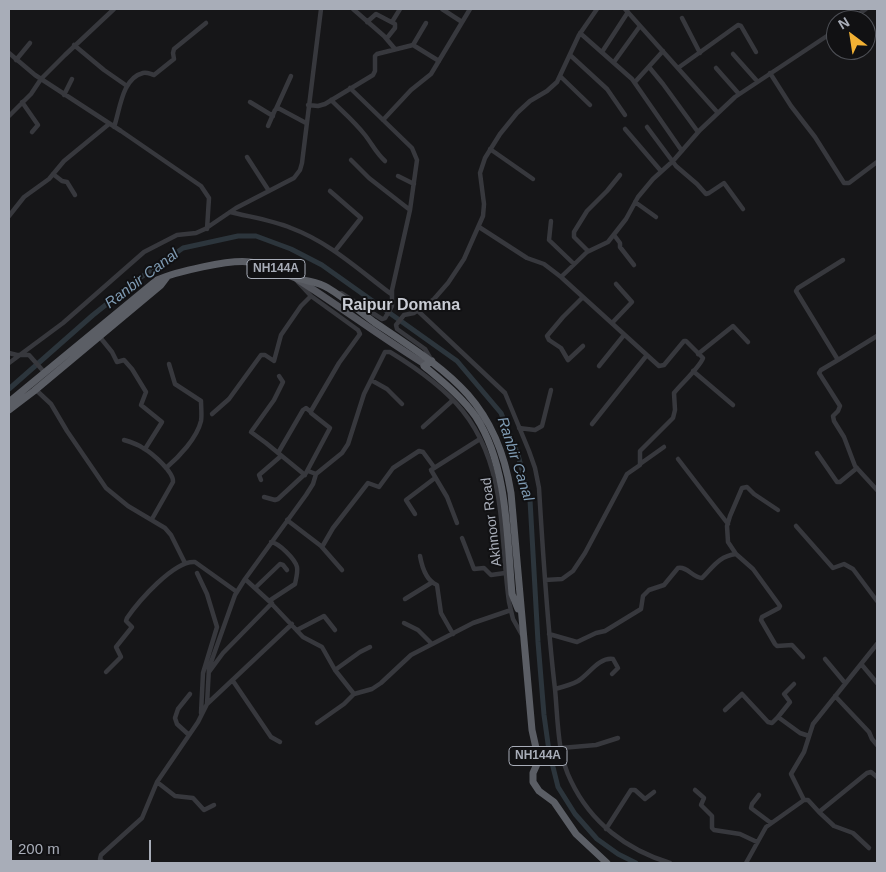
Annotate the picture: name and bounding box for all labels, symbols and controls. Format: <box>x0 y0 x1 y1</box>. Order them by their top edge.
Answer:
north arrow <box>826 10 876 60</box>
text: N <box>835 14 852 32</box>
water label: Ranbir Canal <box>102 245 182 313</box>
road number: NH144A <box>247 260 305 278</box>
district label: Raipur Domana <box>342 296 460 316</box>
water label: Ranbir Canal <box>493 415 537 503</box>
street label: Akhnoor Road <box>478 477 506 567</box>
road number: NH144A <box>509 746 567 766</box>
scale bar <box>12 830 154 862</box>
text: 200 m <box>18 840 60 857</box>

